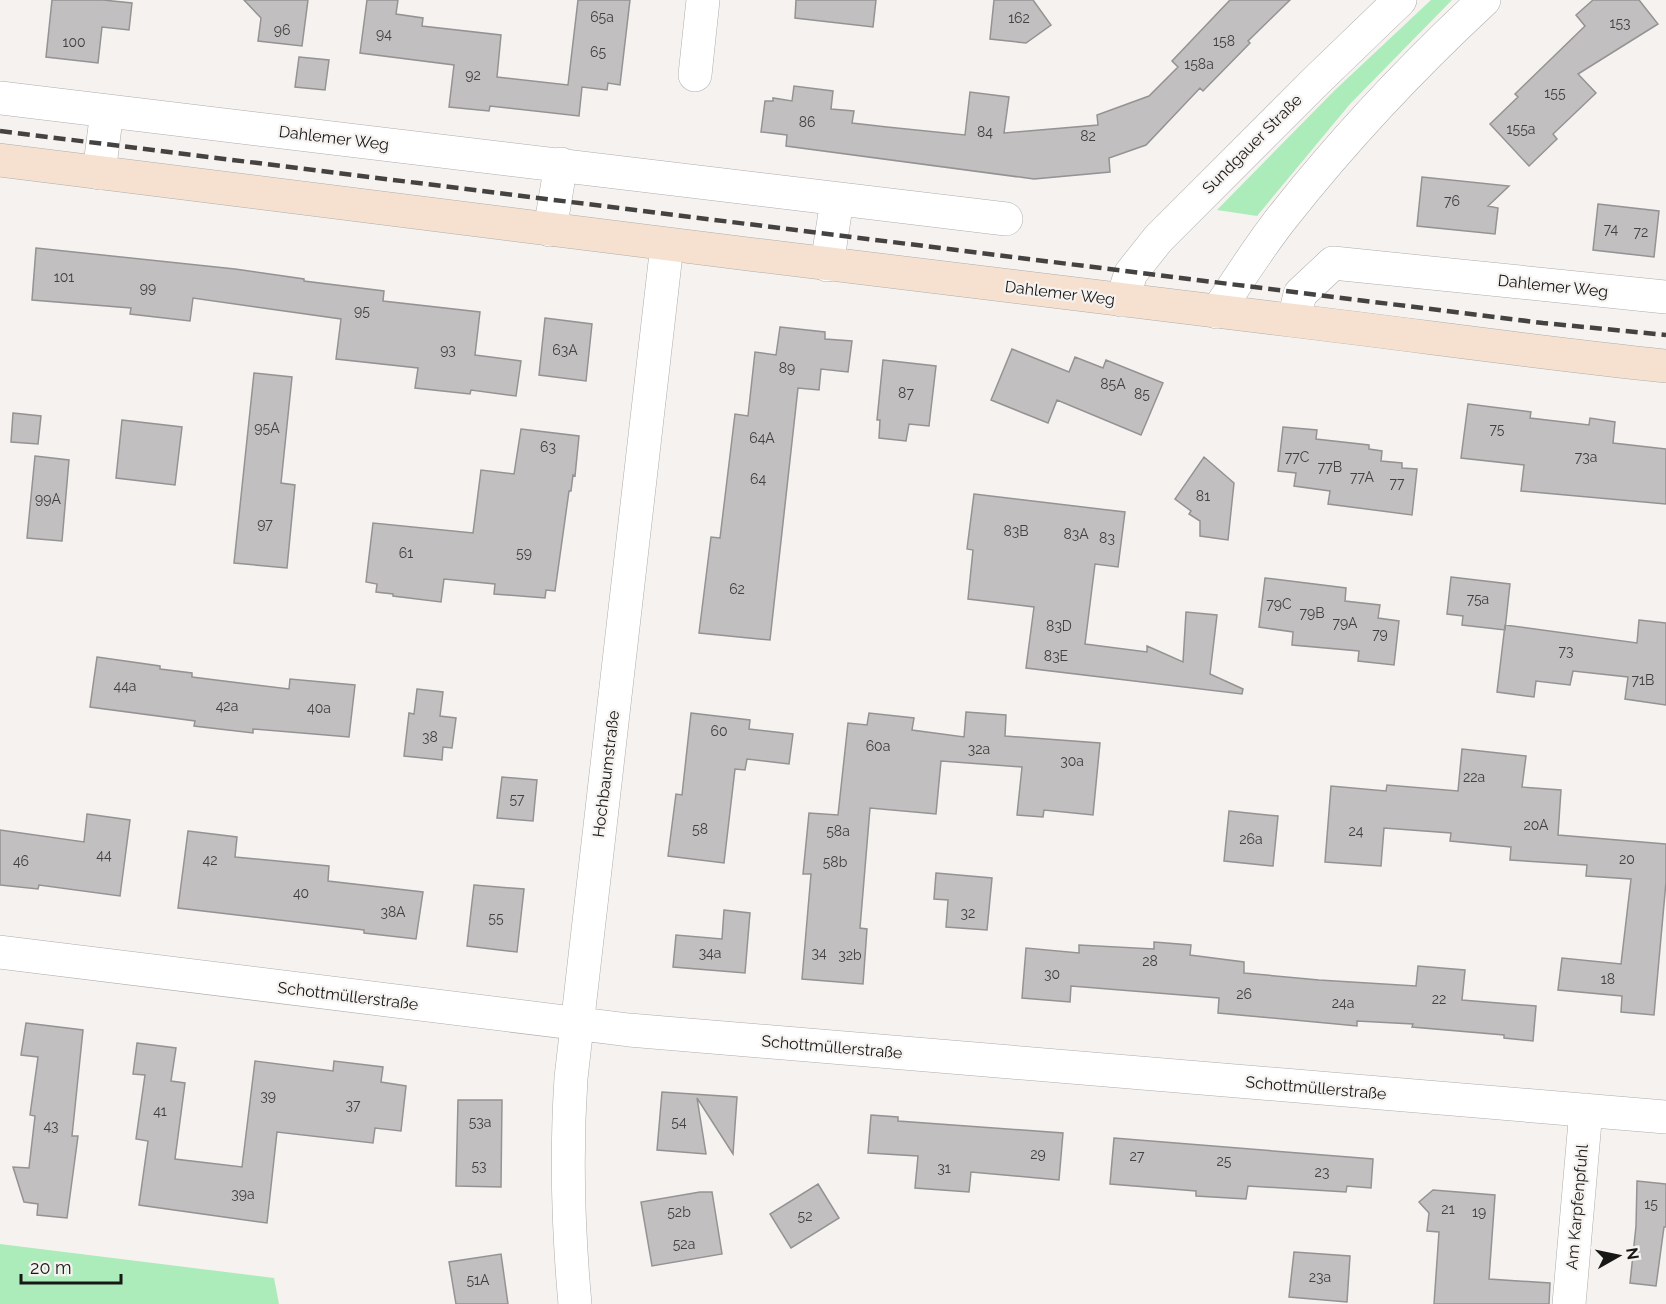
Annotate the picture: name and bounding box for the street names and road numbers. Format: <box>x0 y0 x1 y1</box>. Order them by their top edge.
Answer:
street label: Sundgauer Straße <box>1198 90 1306 198</box>
street label: Dahlemer Weg <box>278 122 390 154</box>
street label: Dahlemer Weg <box>1497 271 1609 301</box>
street label: Dahlemer Weg <box>1004 277 1116 309</box>
street label: Hochbaumstraße <box>589 709 623 839</box>
street label: Schottmüllerstraße <box>277 978 419 1014</box>
street label: Schottmüllerstraße <box>761 1031 903 1063</box>
street label: Schottmüllerstraße <box>1245 1072 1387 1104</box>
street label: Am Karpfenpfuhl <box>1562 1143 1592 1271</box>

